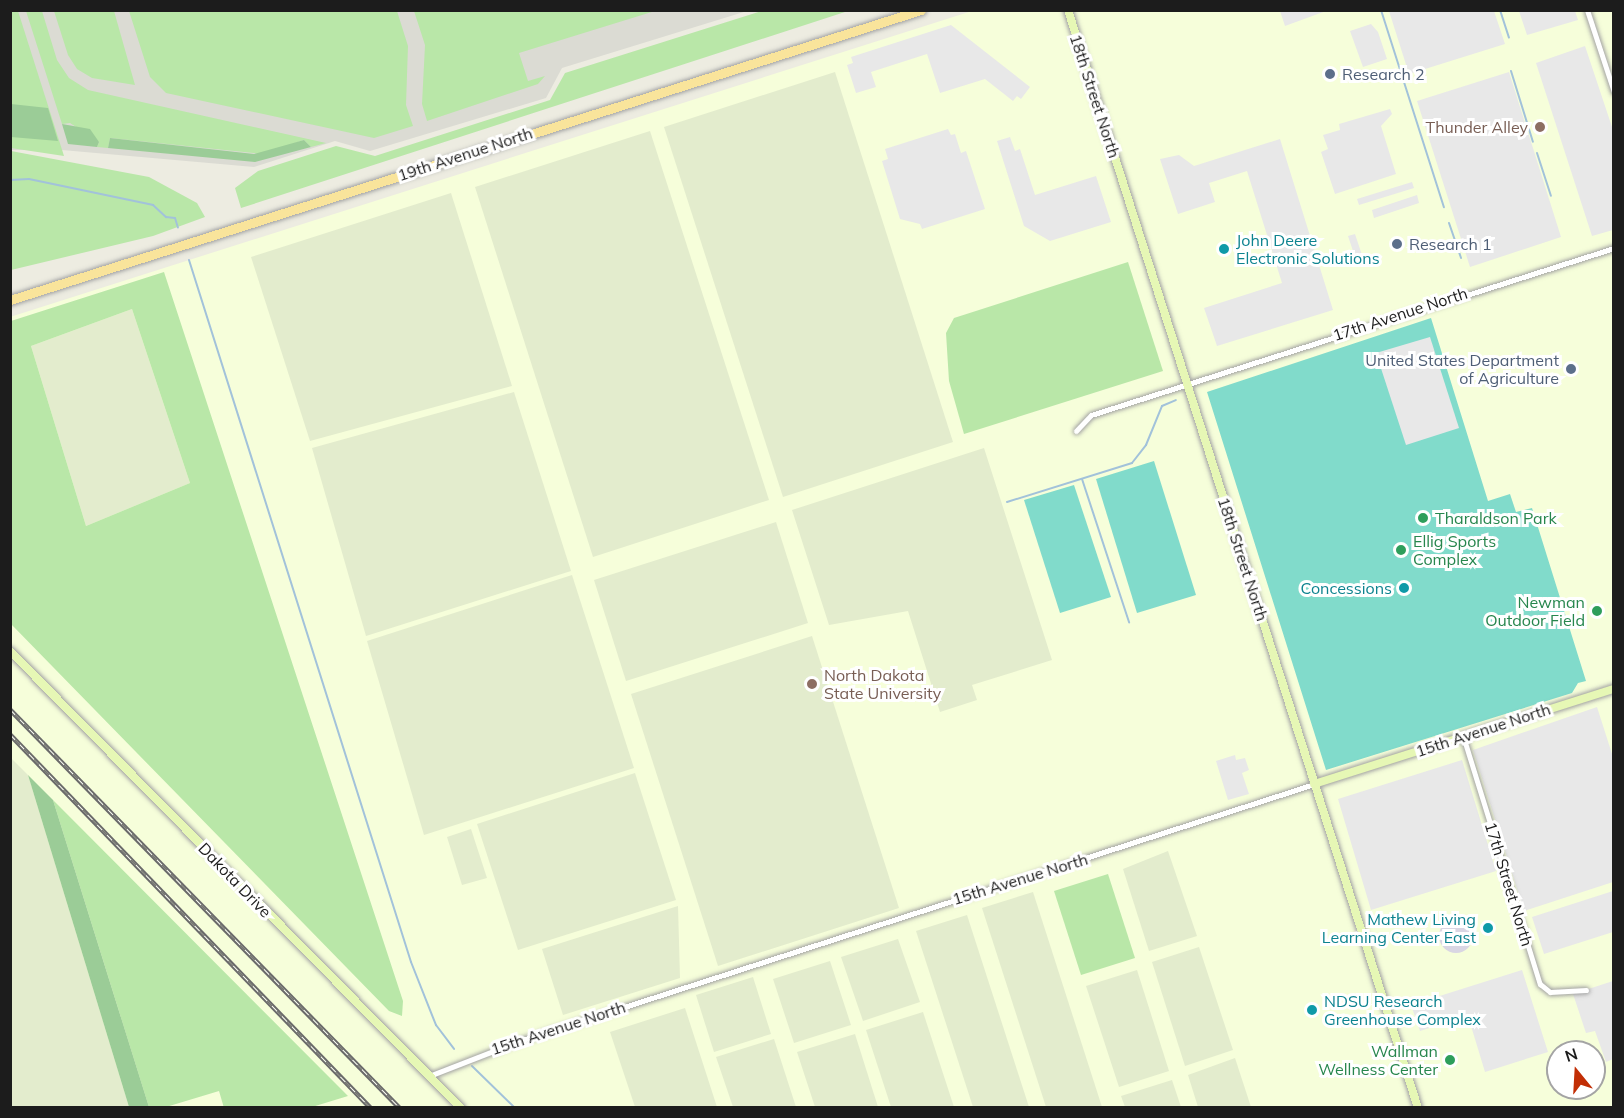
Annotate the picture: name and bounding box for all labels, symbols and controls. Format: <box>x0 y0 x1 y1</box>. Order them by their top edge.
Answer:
street label: 18th Street North <box>1066 32 1124 160</box>
place label: Research 2 <box>1342 64 1425 84</box>
marker: Research 2 <box>1323 67 1337 81</box>
place label: Thunder Alley <box>1426 117 1528 137</box>
marker: Thunder Alley <box>1533 120 1547 134</box>
street label: 19th Avenue North <box>395 123 535 185</box>
place label: John Deere Electronic Solutions <box>1236 230 1380 268</box>
place label: Research 1 <box>1409 234 1492 254</box>
marker: Research 1 <box>1390 237 1404 251</box>
marker: John Deere Electronic Solutions <box>1217 242 1231 256</box>
street label: 17th Avenue North <box>1330 283 1470 345</box>
place label: United States Department of Agriculture <box>1365 350 1559 388</box>
marker: United States Department of Agriculture <box>1564 362 1578 376</box>
street label: 18th Street North <box>1214 495 1272 623</box>
place label: Tharaldson Park <box>1435 508 1557 528</box>
marker: Tharaldson Park <box>1416 511 1430 525</box>
place label: Ellig Sports Complex <box>1413 531 1496 569</box>
marker: Ellig Sports Complex <box>1394 543 1408 557</box>
place label: Concessions <box>1301 578 1392 598</box>
marker: Concessions <box>1397 581 1411 595</box>
place label: Newman Outdoor Field <box>1485 592 1585 630</box>
marker: Newman Outdoor Field <box>1590 604 1604 618</box>
place label: North Dakota State University <box>824 665 941 703</box>
marker: North Dakota State University <box>805 677 819 691</box>
street label: 15th Avenue North <box>1413 699 1553 761</box>
street label: 17th Street North <box>1481 819 1537 949</box>
street label: Dakota Drive <box>195 839 275 921</box>
street label: 15th Avenue North <box>950 849 1090 909</box>
place label: Mathew Living Learning Center East <box>1322 909 1476 947</box>
marker: Mathew Living Learning Center East <box>1481 921 1495 935</box>
place label: NDSU Research Greenhouse Complex <box>1324 991 1481 1029</box>
street label: 15th Avenue North <box>488 997 628 1059</box>
marker: NDSU Research Greenhouse Complex <box>1305 1003 1319 1017</box>
north arrow <box>1546 1040 1606 1100</box>
place label: Wallman Wellness Center <box>1318 1041 1438 1079</box>
text: N <box>1562 1043 1580 1066</box>
marker: Wallman Wellness Center <box>1443 1053 1457 1067</box>

